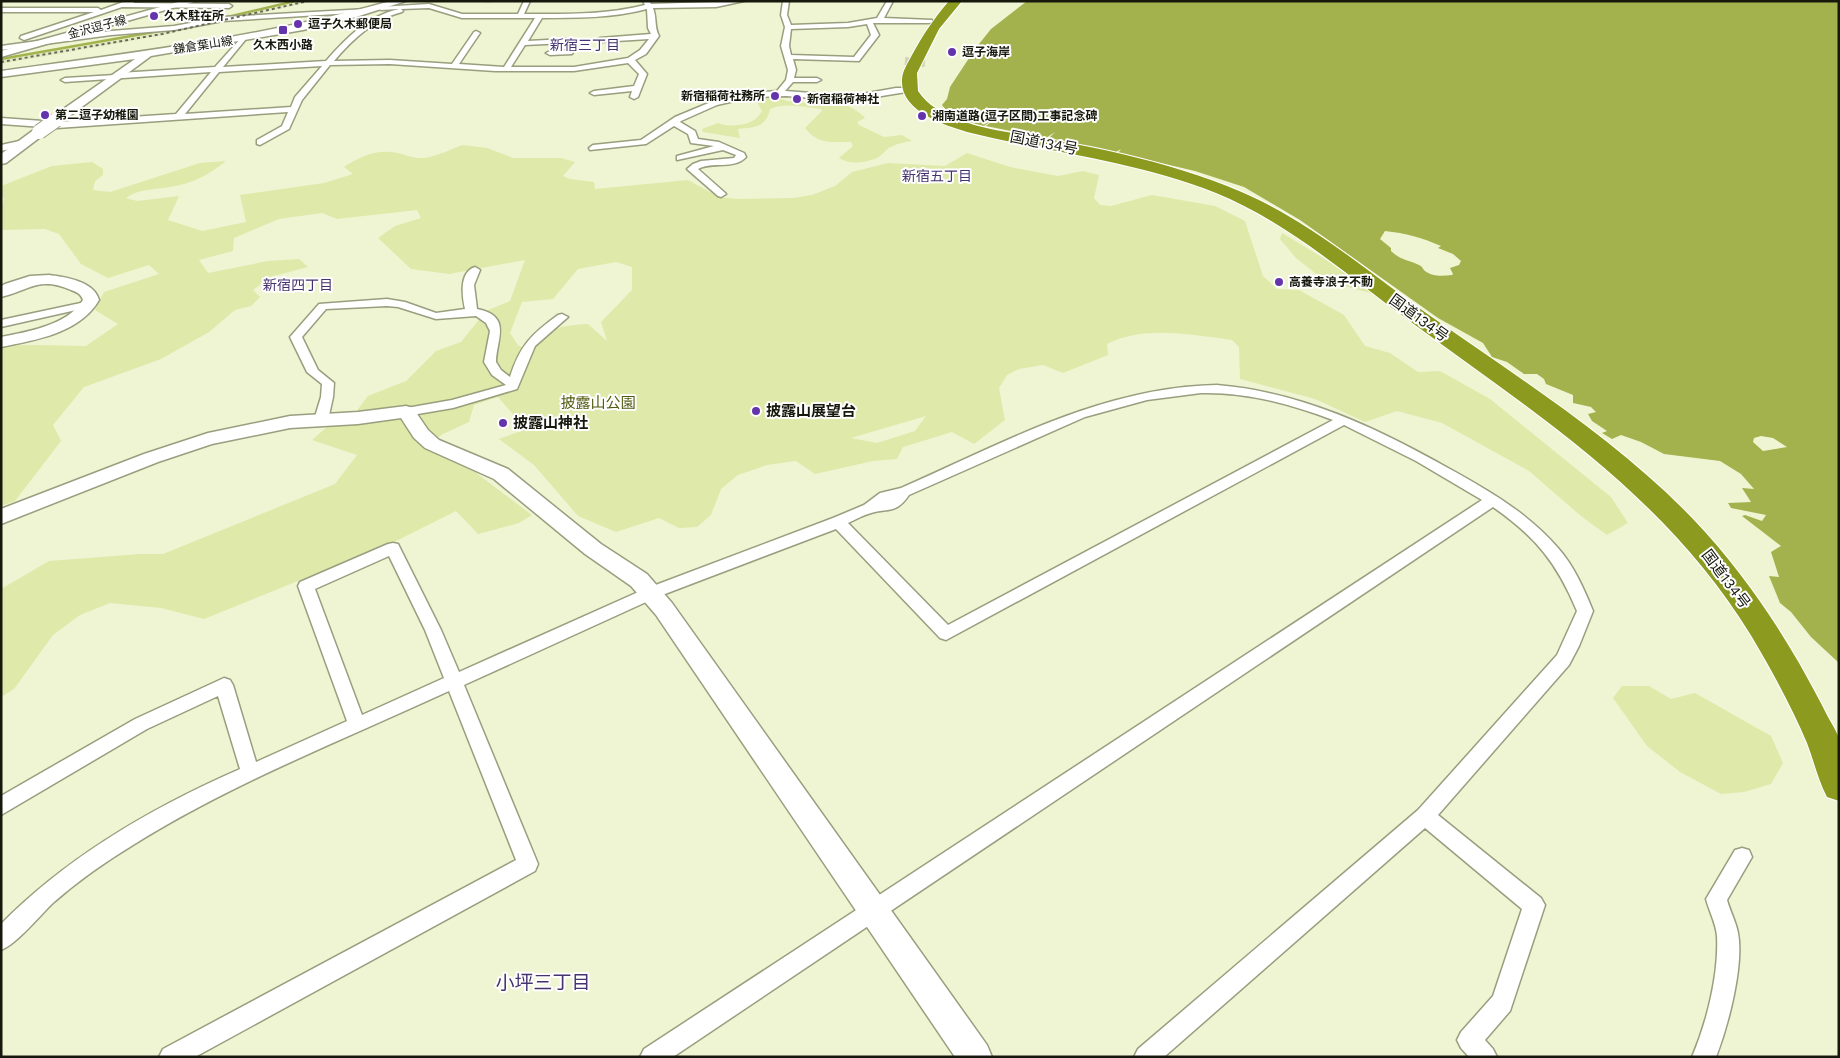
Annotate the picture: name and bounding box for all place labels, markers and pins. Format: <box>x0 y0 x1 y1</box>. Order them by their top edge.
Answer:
place label: 久木駐在所 <box>164 9 224 23</box>
marker: 久木駐在所 <box>148 10 160 22</box>
place label: 逗子久木郵便局 <box>308 17 392 31</box>
marker: 逗子久木郵便局 <box>292 18 304 30</box>
marker: 久木西小路 <box>277 24 289 36</box>
place label: 久木西小路 <box>253 38 313 52</box>
place label: 逗子海岸 <box>962 45 1010 59</box>
marker: 逗子海岸 <box>946 46 958 58</box>
place label: 新宿稲荷社務所 <box>681 89 765 103</box>
marker: 新宿稲荷社務所 <box>769 90 781 102</box>
place label: 新宿稲荷神社 <box>807 92 879 106</box>
marker: 新宿稲荷神社 <box>791 93 803 105</box>
place label: 第二逗子幼稚園 <box>55 108 139 122</box>
marker: 第二逗子幼稚園 <box>39 109 51 121</box>
place label: 湘南道路(逗子区間)工事記念碑 <box>932 109 1097 123</box>
marker: 湘南道路(逗子区間)工事記念碑 <box>916 110 928 122</box>
place label: 高養寺浪子不動 <box>1289 275 1373 289</box>
marker: 高養寺浪子不動 <box>1273 276 1285 288</box>
place label: 披露山展望台 <box>766 402 856 420</box>
marker: 披露山展望台 <box>750 405 762 417</box>
place label: 披露山神社 <box>513 414 588 432</box>
marker: 披露山神社 <box>497 417 509 429</box>

